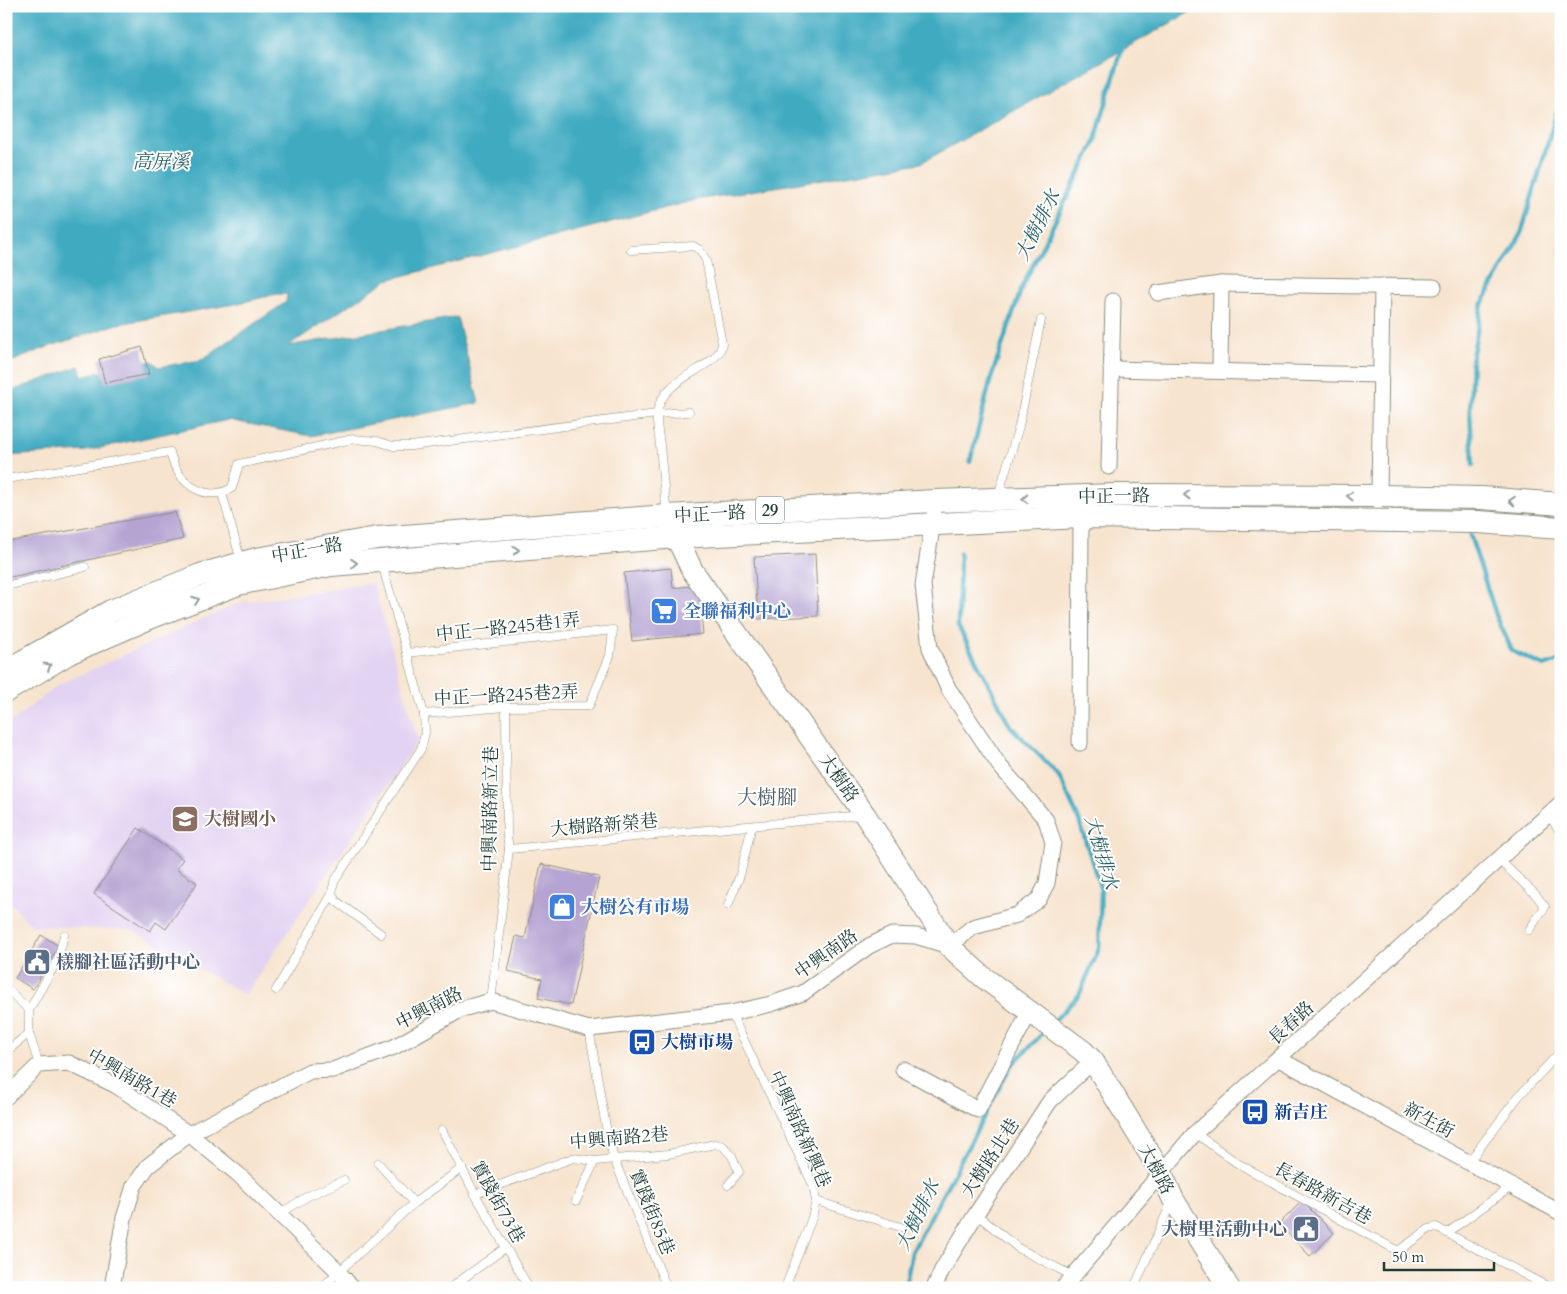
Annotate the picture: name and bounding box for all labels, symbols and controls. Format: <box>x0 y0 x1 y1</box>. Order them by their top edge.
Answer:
water label: 高屏溪 <box>132 149 191 175</box>
water label: 大樹排水 <box>1009 184 1068 265</box>
street label: 中正一路 <box>1078 483 1150 510</box>
one-way arrow <box>1183 490 1191 501</box>
one-way arrow <box>1345 491 1353 501</box>
one-way arrow <box>1021 493 1029 504</box>
one-way arrow <box>1508 495 1516 506</box>
road number: 29 <box>756 496 784 524</box>
street label: 中正一路 <box>673 500 747 529</box>
street label: 中正一路 <box>269 532 345 569</box>
one-way arrow <box>512 545 520 556</box>
one-way arrow <box>350 558 358 569</box>
one-way arrow <box>191 596 200 606</box>
supermarket icon: 全聯福利中心 <box>649 596 679 626</box>
place label: 全聯福利中心 <box>683 599 791 624</box>
street label: 中正一路245巷1弄 <box>435 607 581 648</box>
one-way arrow <box>42 662 51 672</box>
street label: 中正一路245巷2弄 <box>433 679 579 712</box>
street label: 中興南路新立巷 <box>477 746 504 872</box>
street label: 大樹路 <box>813 749 864 808</box>
district label: 大樹腳 <box>737 784 797 811</box>
school or university icon: 大樹國小 <box>170 804 200 834</box>
place label: 大樹國小 <box>204 807 276 832</box>
street label: 大樹路新榮巷 <box>549 808 659 843</box>
water label: 大樹排水 <box>1078 812 1125 894</box>
shop icon: 大樹公有市場 <box>547 892 577 922</box>
place label: 大樹公有市場 <box>581 895 689 920</box>
street label: 中興南路 <box>790 924 863 985</box>
public building icon: 檨腳社區活動中心 <box>22 947 52 977</box>
place label: 檨腳社區活動中心 <box>56 950 200 975</box>
street label: 中興南路 <box>391 981 467 1036</box>
street label: 長春路 <box>1263 996 1320 1051</box>
bus stop icon: 大樹市場 <box>627 1027 657 1057</box>
place label: 大樹市場 <box>661 1030 733 1055</box>
street label: 中興南路1巷 <box>83 1043 181 1114</box>
street label: 中興南路新興巷 <box>762 1067 837 1192</box>
street label: 新生街 <box>1399 1096 1458 1144</box>
bus stop icon: 新吉庄 <box>1240 1097 1270 1127</box>
place label: 新吉庄 <box>1274 1100 1328 1125</box>
street label: 大樹路北巷 <box>955 1114 1025 1203</box>
street label: 中興南路2巷 <box>569 1122 670 1155</box>
street label: 大樹路 <box>1132 1140 1179 1199</box>
street label: 長春路新吉巷 <box>1269 1156 1376 1231</box>
street label: 實踐街73巷 <box>465 1157 530 1248</box>
street label: 實踐街85巷 <box>623 1166 680 1259</box>
water label: 大樹排水 <box>890 1174 947 1255</box>
public building icon: 大樹里活動中心 <box>1291 1214 1321 1244</box>
place label: 大樹里活動中心 <box>1161 1217 1287 1242</box>
scale bar <box>1384 1239 1494 1271</box>
text: 50 m <box>1392 1247 1424 1267</box>

